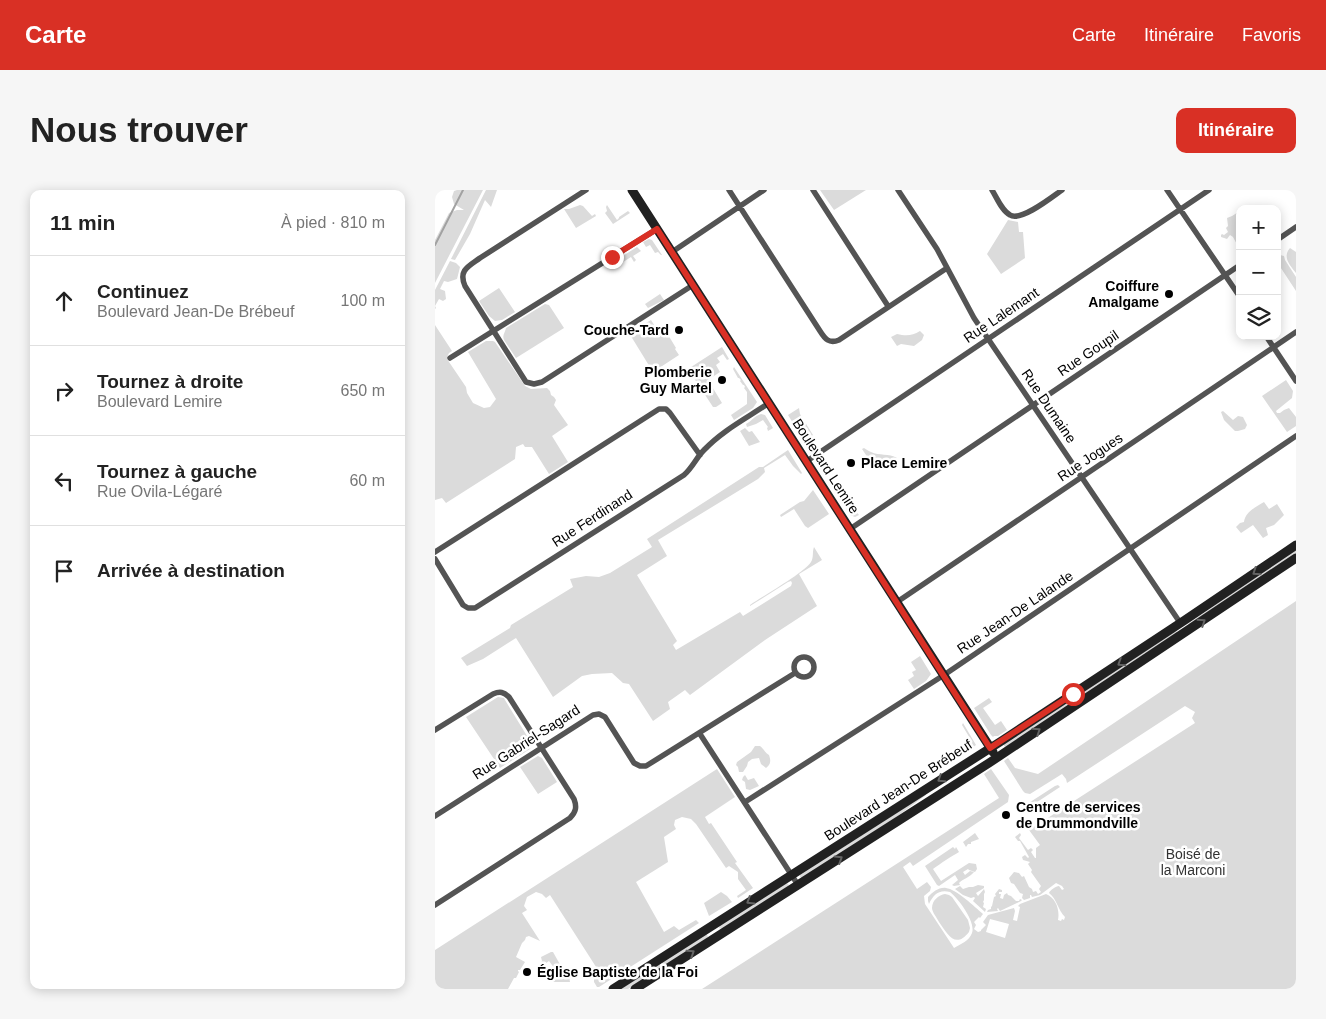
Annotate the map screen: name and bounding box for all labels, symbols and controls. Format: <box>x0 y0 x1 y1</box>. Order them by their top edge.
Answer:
text: Carte <box>25 21 86 48</box>
text: Carte <box>1072 25 1116 45</box>
text: Itinéraire <box>1144 25 1214 45</box>
text: Favoris <box>1242 25 1301 45</box>
button: Itinéraire <box>1176 108 1296 153</box>
text: Nous trouver <box>30 110 248 149</box>
map controls <box>1236 205 1281 340</box>
button: + <box>1236 205 1281 250</box>
text: 11 min <box>50 211 115 234</box>
text: À pied · 810 m <box>281 214 385 231</box>
route end <box>601 246 624 269</box>
button: − <box>1236 250 1281 295</box>
place label: Coiffure Amalgame <box>1088 278 1159 310</box>
text: Continuez <box>97 281 189 302</box>
street label: Rue Lalemant <box>960 284 1042 346</box>
icon: ahead <box>50 287 78 315</box>
marker: Coiffure Amalgame <box>1163 288 1175 300</box>
text: 100 m <box>341 292 385 309</box>
button: layers <box>1236 295 1281 340</box>
text: Boulevard Jean-De Brébeuf <box>97 303 294 320</box>
place label: Couche-Tard <box>584 322 669 338</box>
marker: Couche-Tard <box>673 324 685 336</box>
street label: Rue Goupil <box>1054 327 1122 379</box>
place label: Plomberie Guy Martel <box>640 364 712 396</box>
street label: Rue Dumaine <box>1018 366 1080 446</box>
text: Tournez à droite <box>97 371 243 392</box>
marker: Plomberie Guy Martel <box>716 374 728 386</box>
icon: right <box>50 377 78 405</box>
text: 650 m <box>341 382 385 399</box>
text: Boulevard Lemire <box>97 393 222 410</box>
street label: Boulevard Lemire <box>789 416 863 517</box>
street label: Rue Jogues <box>1055 429 1125 485</box>
place label: Place Lemire <box>861 455 948 471</box>
marker: Place Lemire <box>845 457 857 469</box>
text: Tournez à gauche <box>97 461 257 482</box>
icon: left <box>50 467 78 495</box>
text: 60 m <box>349 472 385 489</box>
text: Rue Ovila-Légaré <box>97 483 222 500</box>
street label: Rue Ferdinand <box>549 486 635 550</box>
icon: arrive <box>50 557 78 585</box>
text: Arrivée à destination <box>97 560 285 581</box>
one-way arrow <box>1252 566 1261 575</box>
street label: Rue Jean-De Lalande <box>954 567 1076 657</box>
one-way arrow <box>1196 619 1206 628</box>
one-way arrow <box>1117 656 1126 666</box>
route start <box>1062 683 1085 706</box>
street label: Rue Gabriel-Sagard <box>469 701 583 783</box>
one-way arrow <box>1032 728 1041 737</box>
street label: Boulevard Jean-De Brébeuf <box>821 736 975 844</box>
one-way arrow <box>938 773 947 782</box>
place label: Centre de services de Drummondville <box>1016 799 1141 831</box>
marker: Centre de services de Drummondville <box>1000 809 1012 821</box>
park label: Boisé de la Marconi <box>1161 846 1225 878</box>
one-way arrow <box>833 855 842 865</box>
one-way arrow <box>747 895 756 904</box>
one-way arrow <box>685 950 694 959</box>
place label: Église Baptiste de la Foi <box>537 964 698 980</box>
marker: Église Baptiste de la Foi <box>521 966 533 978</box>

